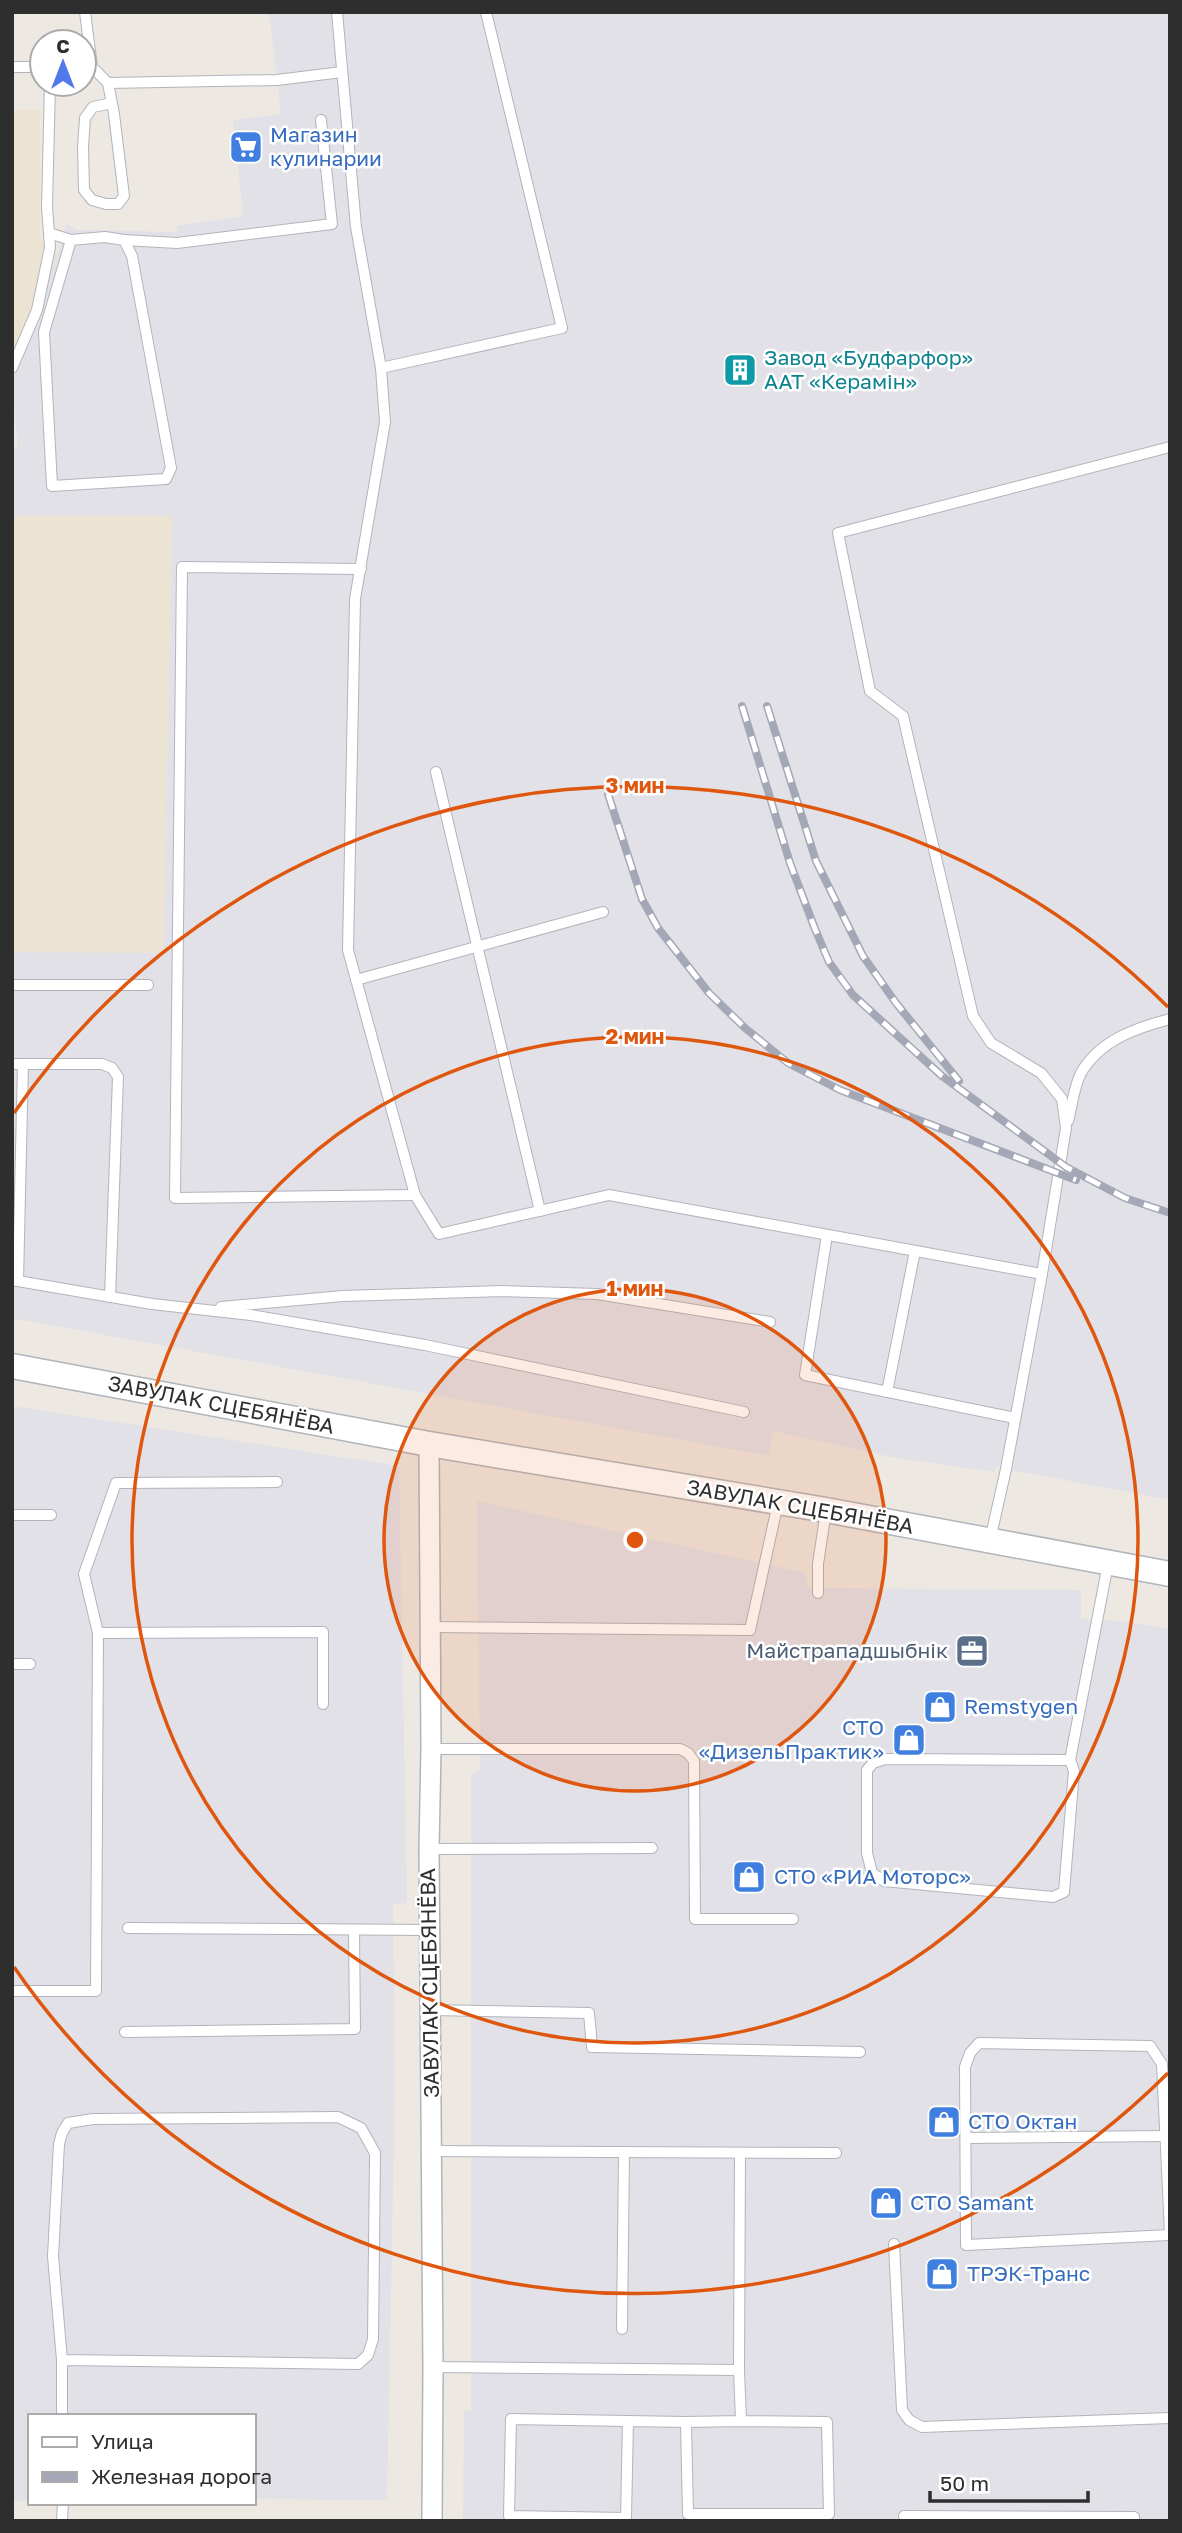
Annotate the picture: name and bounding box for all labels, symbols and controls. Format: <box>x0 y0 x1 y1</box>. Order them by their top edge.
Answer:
north arrow <box>28 28 98 98</box>
text: С <box>56 34 70 57</box>
place label: Магазин кулинарии <box>270 121 382 171</box>
supermarket icon: Магазин кулинарии <box>227 128 265 166</box>
place label: Завод «Будфарфор» ААТ «Керамін» <box>764 344 973 394</box>
building icon: Завод «Будфарфор» ААТ «Керамін» <box>721 351 759 389</box>
text: 3 мин <box>606 772 664 798</box>
text: 2 мин <box>606 1023 664 1049</box>
text: 1 мин <box>607 1275 663 1301</box>
street label: ЗАВУЛАК СЦЕБЯНЁВА <box>106 1369 337 1439</box>
street label: ЗАВУЛАК СЦЕБЯНЁВА <box>685 1473 916 1539</box>
centre of rings <box>623 1528 647 1552</box>
office icon: Майстрападшыбнік <box>953 1632 991 1670</box>
place label: Майстрападшыбнік <box>746 1637 948 1663</box>
shop icon: Remstygen <box>921 1688 959 1726</box>
place label: Remstygen <box>964 1693 1078 1719</box>
place label: СТО «ДизельПрактик» <box>699 1714 884 1764</box>
shop icon: СТО «ДизельПрактик» <box>890 1721 928 1759</box>
shop icon: СТО «РИА Моторс» <box>730 1858 768 1896</box>
place label: СТО «РИА Моторс» <box>774 1863 971 1889</box>
street label: ЗАВУЛАК СЦЕБЯНЁВА <box>414 1868 444 2098</box>
shop icon: СТО Октан <box>925 2103 963 2141</box>
place label: СТО Октан <box>968 2108 1077 2134</box>
shop icon: СТО Samant <box>867 2184 905 2222</box>
place label: СТО Samant <box>910 2189 1034 2215</box>
shop icon: ТРЭК-Транс <box>923 2255 961 2293</box>
place label: ТРЭК-Транс <box>967 2260 1090 2286</box>
legend <box>28 2414 256 2505</box>
text: Улица <box>91 2428 154 2454</box>
scale bar <box>930 2460 1088 2504</box>
text: Железная дорога <box>91 2463 272 2489</box>
text: 50 m <box>940 2470 989 2496</box>

